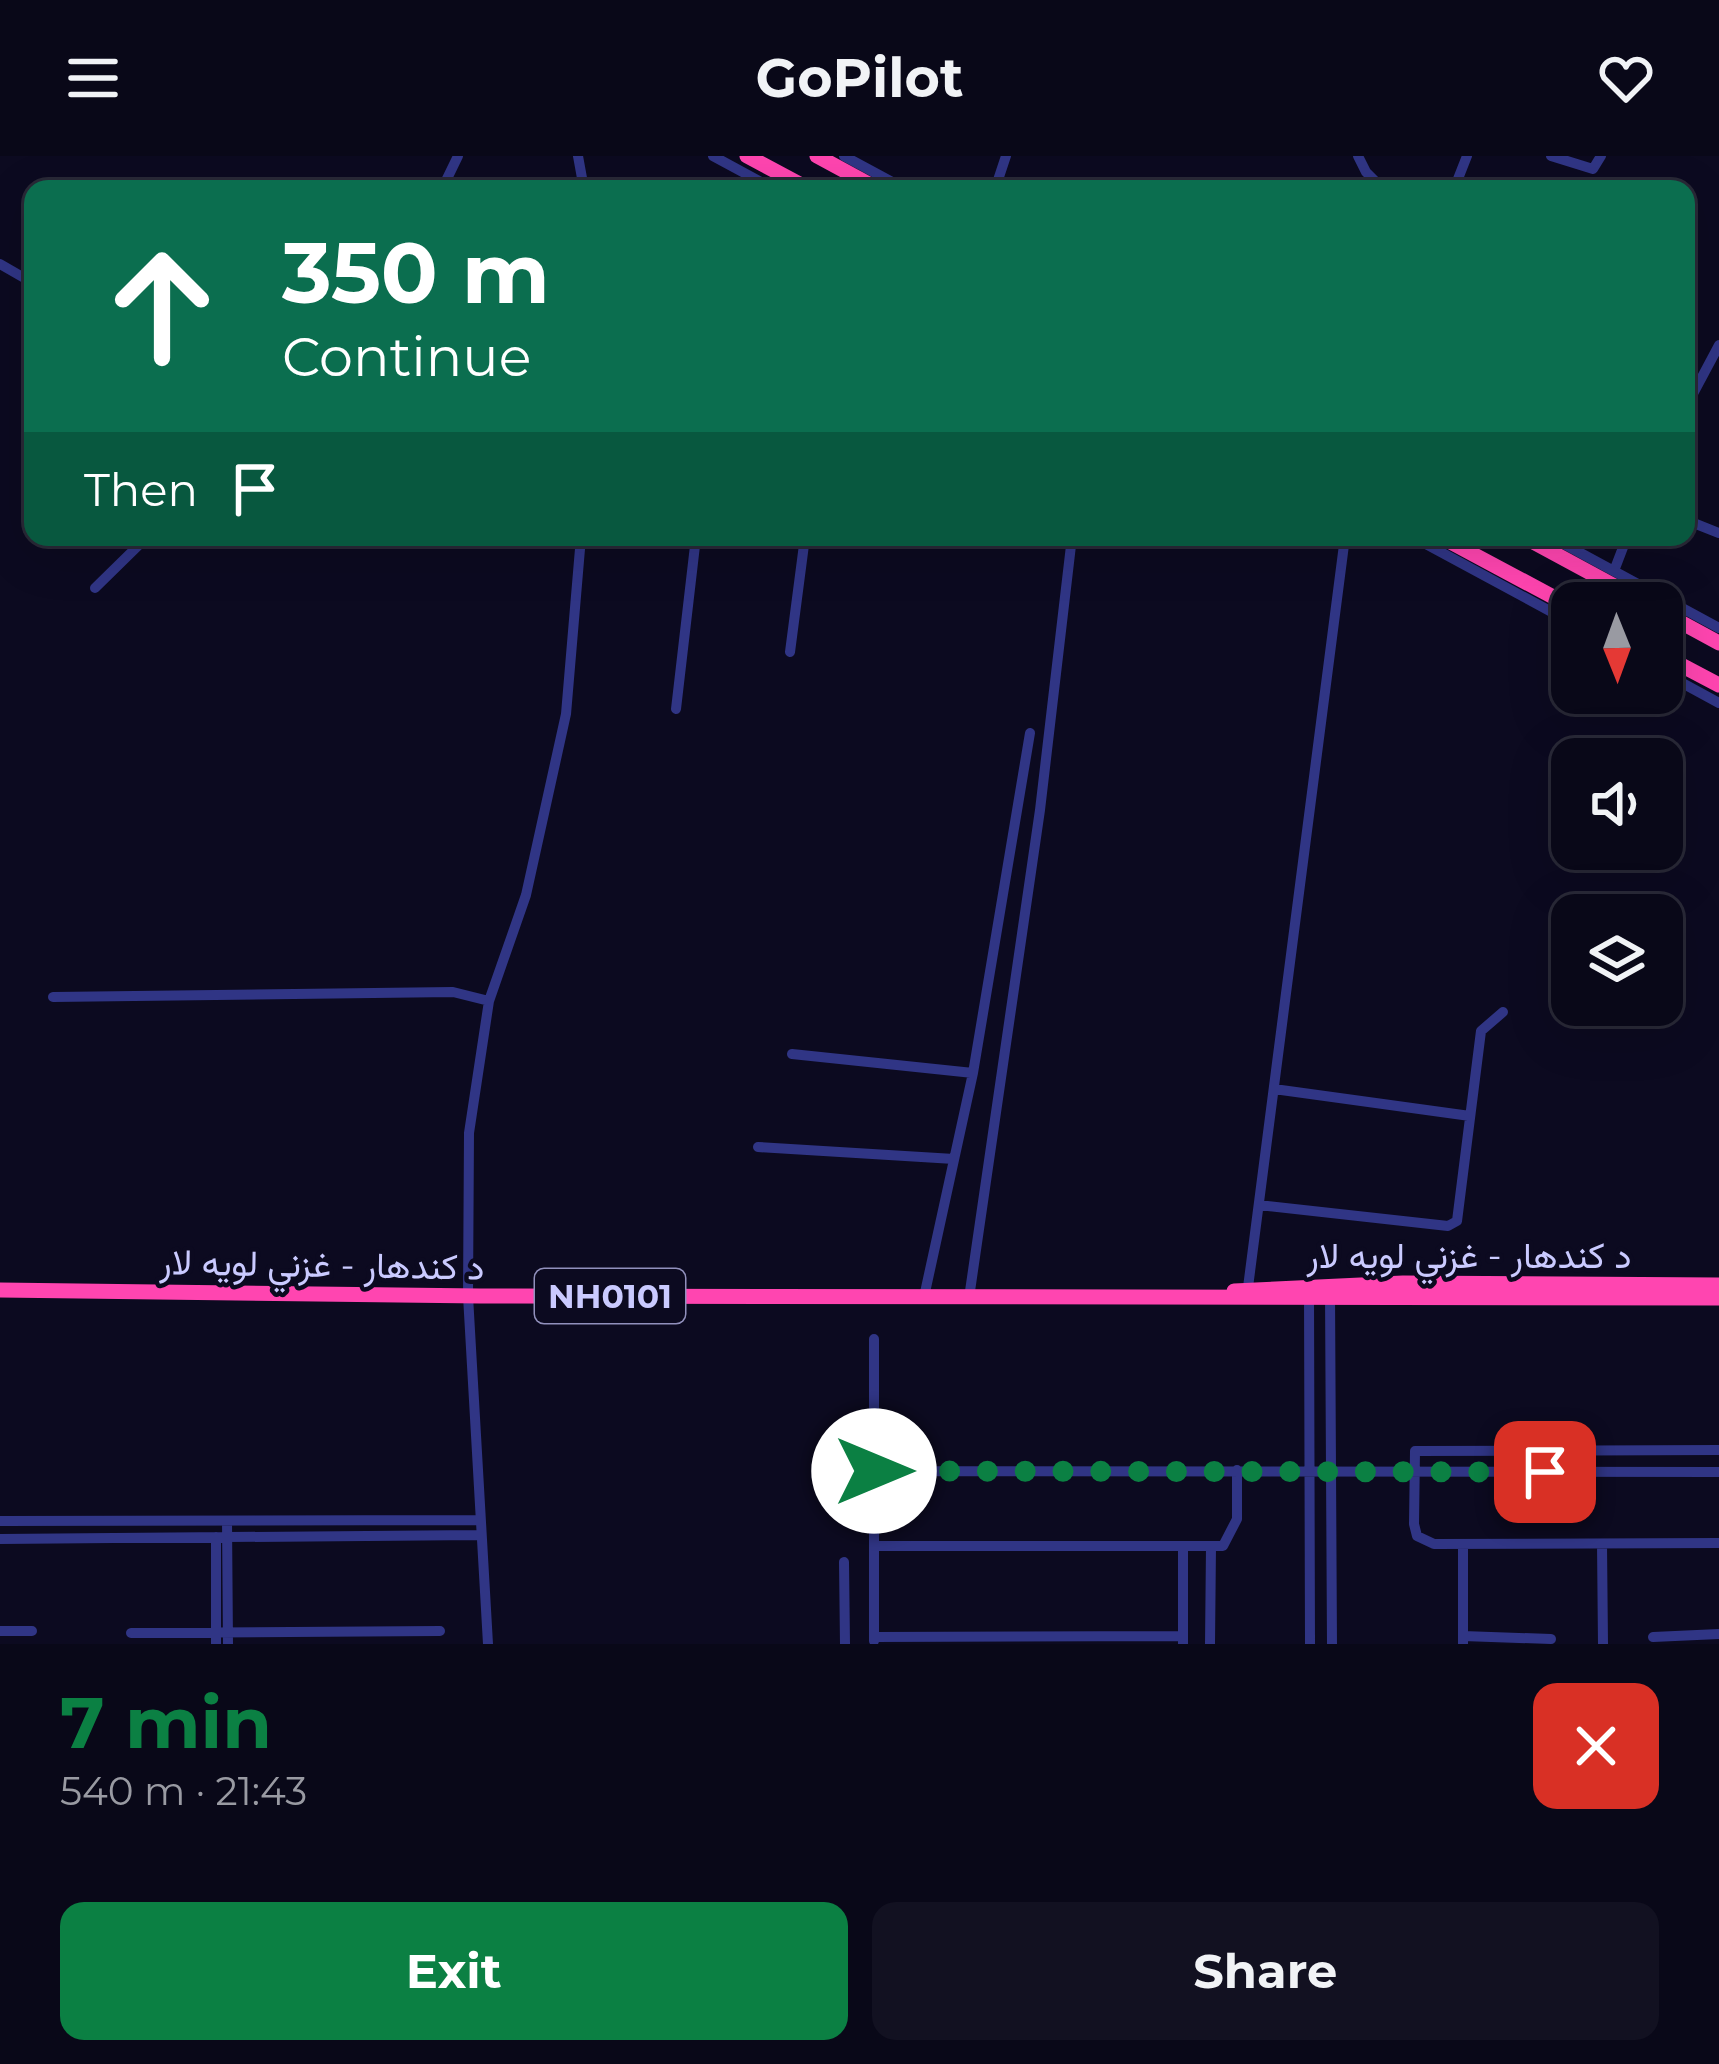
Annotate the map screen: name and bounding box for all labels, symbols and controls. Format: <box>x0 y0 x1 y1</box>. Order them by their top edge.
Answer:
icon: menu <box>60 45 126 111</box>
text: GoPilot <box>756 45 963 111</box>
icon: heart <box>1593 45 1659 111</box>
text: 350 m <box>282 222 550 324</box>
icon: ahead <box>84 228 240 384</box>
text: Continue <box>282 324 531 390</box>
icon: arrive <box>222 456 288 522</box>
text: Then <box>84 462 198 517</box>
north arrow <box>1551 582 1683 714</box>
map controls <box>1551 582 1683 1026</box>
button: sound <box>1551 738 1683 870</box>
button: layers <box>1551 894 1683 1026</box>
street label: د کندهار - غزني لويه لار <box>1305 1233 1632 1285</box>
street label: د کندهار - غزني لويه لار <box>158 1239 485 1297</box>
road number: NH0101 <box>535 1269 685 1323</box>
position arrow <box>811 1408 937 1534</box>
pin <box>1494 1421 1596 1523</box>
icon: arrive <box>1512 1439 1578 1505</box>
text: 7 min <box>60 1678 272 1766</box>
button: close <box>1533 1683 1659 1809</box>
text: 540 m · 21:43 <box>60 1767 307 1815</box>
button: Exit <box>60 1902 848 2040</box>
button: Share <box>872 1902 1659 2040</box>

